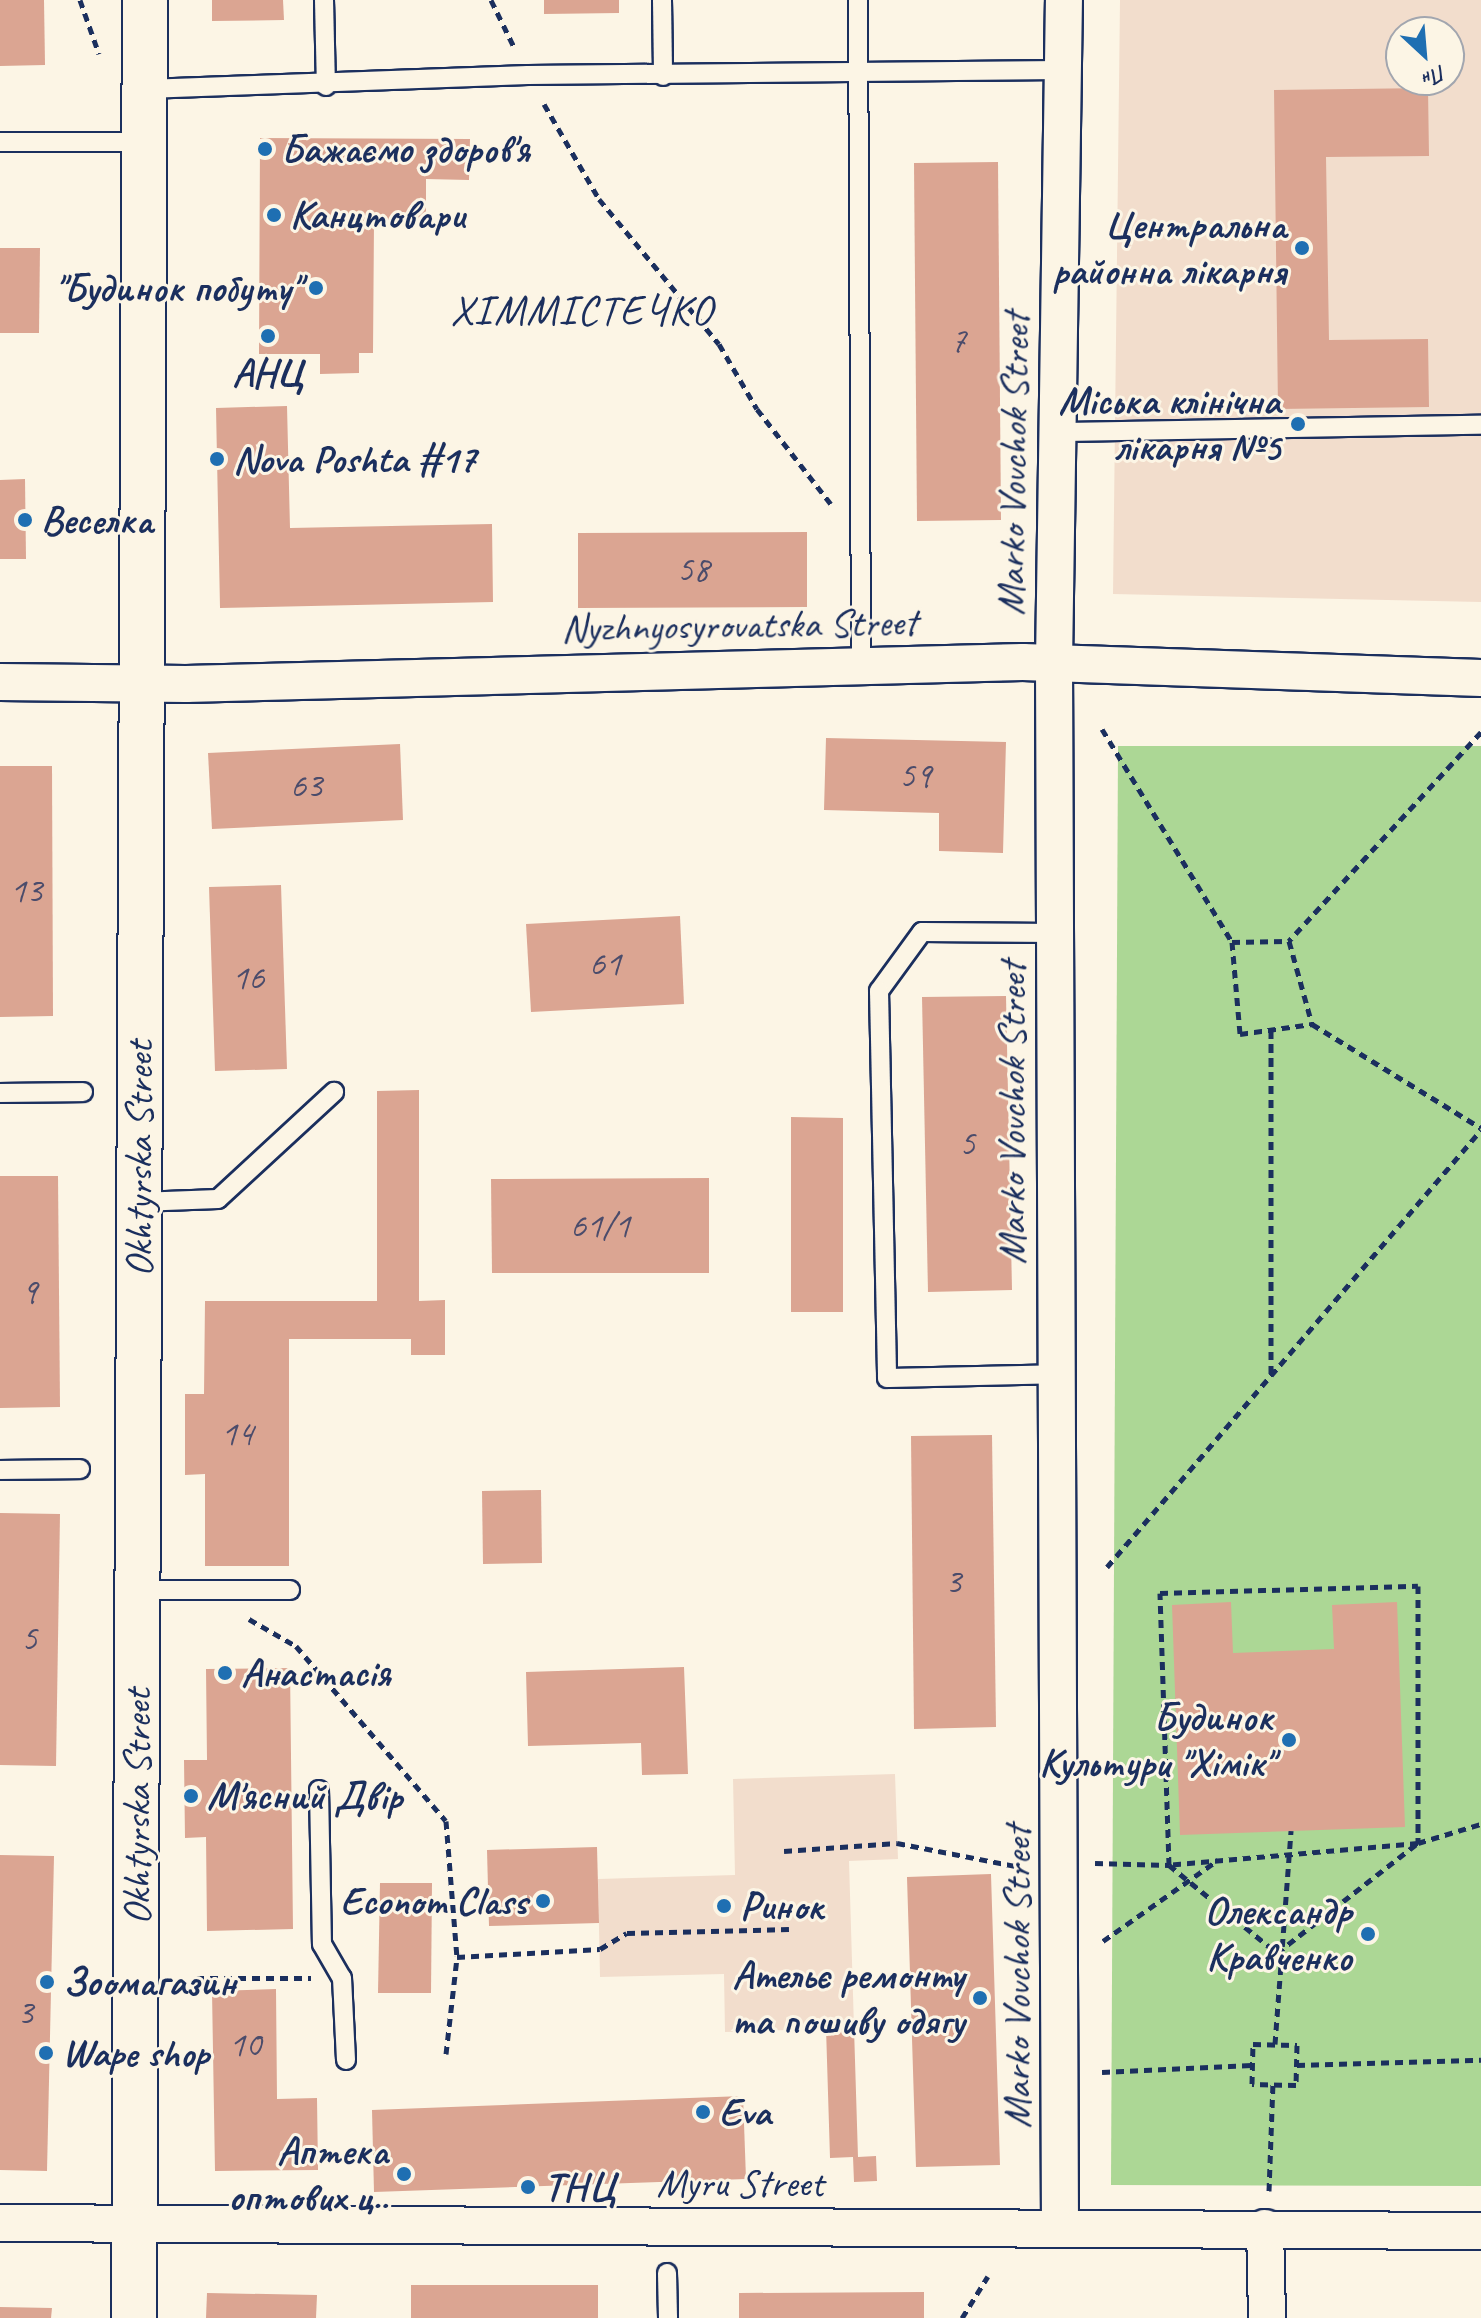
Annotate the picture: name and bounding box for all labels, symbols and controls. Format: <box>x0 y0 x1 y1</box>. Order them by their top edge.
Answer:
north arrow <box>1385 16 1465 96</box>
text: Пн <box>1418 58 1451 93</box>
place label: Бажаємо здоров'я <box>281 125 529 173</box>
marker: Бажаємо здоров'я <box>256 140 274 158</box>
place label: Канцтовари <box>290 191 464 239</box>
place label: Центральна районна лікарня <box>1052 201 1286 295</box>
marker: Канцтовари <box>265 206 283 224</box>
marker: Центральна районна лікарня <box>1293 239 1311 257</box>
place label: "Будинок побуту" <box>54 264 300 312</box>
marker: "Будинок побуту" <box>307 279 325 297</box>
district label: ХІММІСТЕЧКО <box>449 286 715 336</box>
street label: Marko Vovchok Street <box>986 312 1040 616</box>
house number: 7 <box>950 319 966 363</box>
marker: АНЦ <box>259 327 277 345</box>
place label: АНЦ <box>232 349 304 397</box>
place label: Міська клінічна лікарня №5 <box>1059 377 1280 471</box>
marker: Міська клінічна лікарня №5 <box>1287 413 1309 435</box>
place label: Nova Poshta #17 <box>233 435 474 483</box>
marker: Nova Poshta #17 <box>208 450 226 468</box>
place label: Веселка <box>41 496 152 544</box>
marker: Веселка <box>16 511 34 529</box>
house number: 58 <box>677 548 709 592</box>
street label: Nyzhnyosyrovatska Street <box>561 598 917 652</box>
house number: 59 <box>899 754 931 798</box>
house number: 63 <box>290 764 322 808</box>
house number: 13 <box>10 869 42 913</box>
house number: 61 <box>589 942 621 986</box>
house number: 16 <box>232 956 264 1000</box>
street label: Marko Vovchok Street <box>988 962 1036 1264</box>
street label: Okhtyrska Street <box>115 1041 163 1277</box>
house number: 5 <box>959 1122 975 1166</box>
house number: 61/1 <box>570 1204 630 1248</box>
house number: 9 <box>21 1270 37 1314</box>
house number: 14 <box>221 1412 253 1456</box>
house number: 3 <box>945 1560 961 1604</box>
house number: 5 <box>21 1617 37 1661</box>
place label: Анастасія <box>241 1649 390 1697</box>
marker: Анастасія <box>216 1664 234 1682</box>
street label: Okhtyrska Street <box>113 1689 161 1925</box>
place label: Будинок Культури "Хімік" <box>1039 1693 1273 1787</box>
marker: Будинок Культури "Хімік" <box>1280 1731 1298 1749</box>
place label: М'ясний Двір <box>207 1772 402 1820</box>
marker: М'ясний Двір <box>182 1787 200 1805</box>
street label: Marko Vovchok Street <box>993 1826 1041 2128</box>
place label: Econom Class <box>339 1877 527 1925</box>
place label: Ринок <box>740 1882 823 1930</box>
place label: Олександр Кравченко <box>1204 1887 1352 1981</box>
marker: Econom Class <box>534 1892 552 1910</box>
marker: Ринок <box>715 1897 733 1915</box>
marker: Олександр Кравченко <box>1359 1925 1377 1943</box>
place label: Ательє ремонту та пошиву одягу <box>732 1951 964 2045</box>
place label: Зоомагазин <box>63 1958 236 2006</box>
marker: Зоомагазин <box>38 1973 56 1991</box>
marker: Ательє ремонту та пошиву одягу <box>971 1989 989 2007</box>
house number: 3 <box>17 1991 33 2035</box>
house number: 10 <box>229 2023 261 2067</box>
place label: Wape shop <box>62 2029 209 2077</box>
marker: Wape shop <box>37 2044 55 2062</box>
place label: Eva <box>719 2088 771 2136</box>
marker: Eva <box>694 2103 712 2121</box>
place label: Аптека оптових ц.. <box>227 2127 388 2221</box>
street label: Myru Street <box>656 2159 824 2207</box>
place label: ТНЦ <box>544 2163 616 2211</box>
marker: Аптека оптових ц.. <box>395 2165 413 2183</box>
marker: ТНЦ <box>519 2178 537 2196</box>

